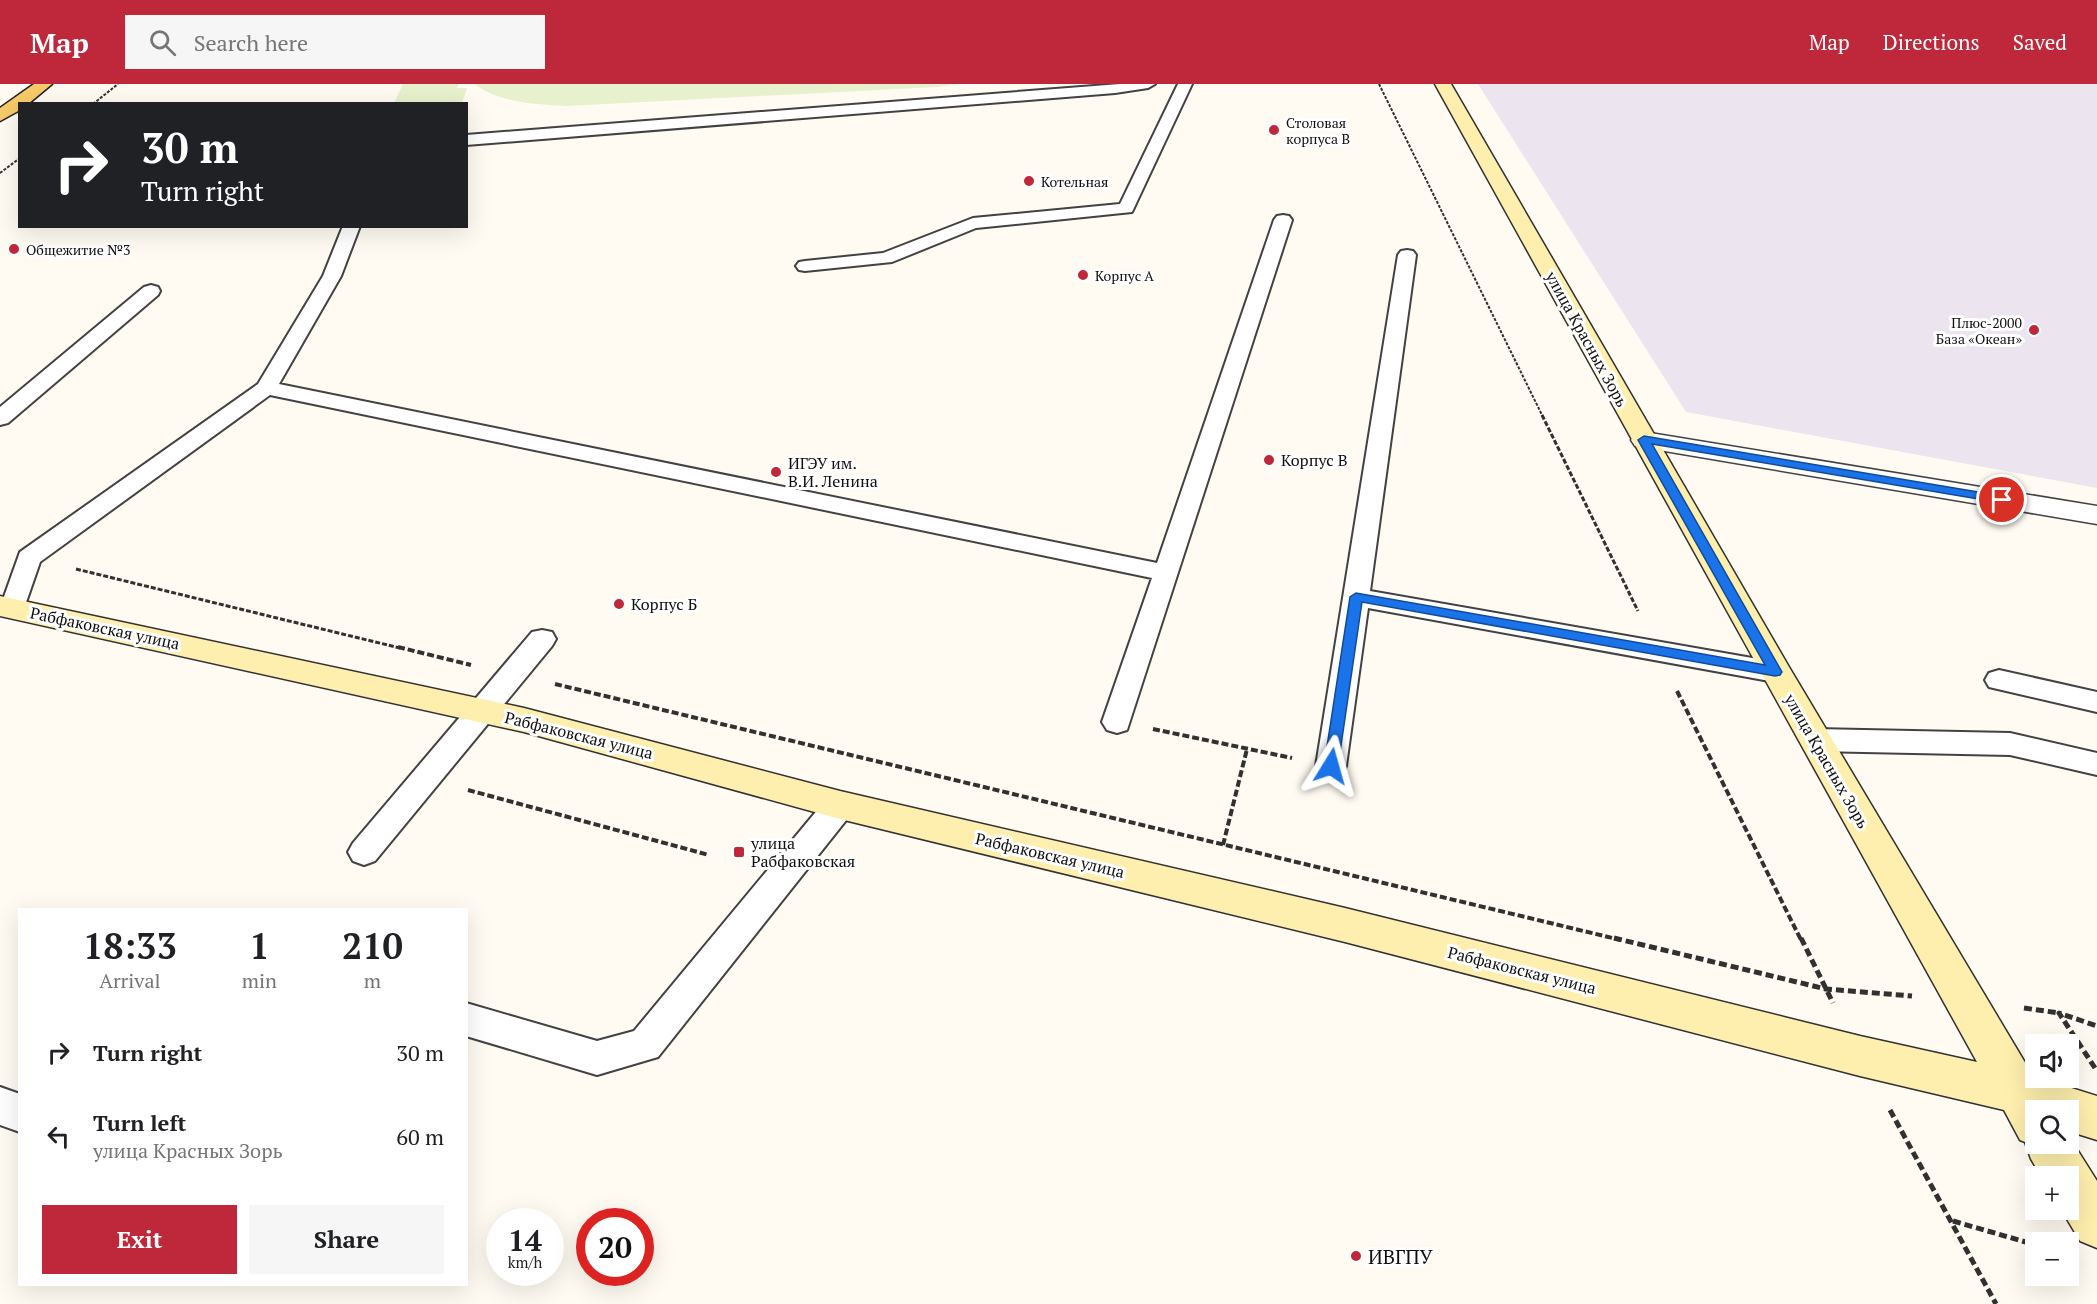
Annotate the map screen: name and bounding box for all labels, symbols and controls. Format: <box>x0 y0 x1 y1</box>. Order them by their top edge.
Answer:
search box <box>125 15 545 69</box>
text: Map <box>30 24 89 61</box>
icon: search <box>146 26 179 59</box>
text: Search here <box>194 28 308 57</box>
text: Map <box>1809 28 1850 56</box>
text: Directions <box>1883 28 1980 56</box>
text: Saved <box>2013 28 2067 56</box>
place label: Столовая корпуса В <box>1286 113 1350 148</box>
text: 30 m <box>141 119 239 175</box>
marker: Столовая корпуса В <box>1267 123 1281 137</box>
icon: right <box>42 126 120 204</box>
place label: Котельная <box>1041 172 1109 191</box>
text: Turn right <box>141 173 264 209</box>
marker: Котельная <box>1022 174 1036 188</box>
place label: Общежитие №3 <box>26 240 130 259</box>
marker: Общежитие №3 <box>7 242 21 256</box>
place label: Корпус А <box>1095 266 1154 285</box>
street label: улица Красных Зорь <box>1540 266 1633 411</box>
marker: Корпус А <box>1076 268 1090 282</box>
place label: Плюс-2000 База «Океан» <box>1936 313 2022 348</box>
marker: Плюс-2000 База «Океан» <box>2027 323 2041 337</box>
place label: Корпус В <box>1281 449 1348 471</box>
place label: ИГЭУ им. В.И. Ленина <box>788 452 878 492</box>
marker: Корпус В <box>1262 453 1276 467</box>
marker: ИГЭУ им. В.И. Ленина <box>769 465 783 479</box>
pin <box>1976 474 2027 525</box>
icon: arrive <box>1985 483 2018 516</box>
place label: Корпус Б <box>631 593 697 615</box>
marker: Корпус Б <box>612 597 626 611</box>
street label: Рабфаковская улица <box>28 601 182 655</box>
street label: улица Красных Зорь <box>1779 689 1874 832</box>
street label: Рабфаковская улица <box>502 706 656 764</box>
position arrow <box>1299 734 1363 798</box>
street label: Рабфаковская улица <box>973 827 1127 883</box>
place label: улица Рабфаковская <box>750 832 855 872</box>
marker: улица Рабфаковская <box>732 845 746 859</box>
text: 18:33 <box>83 922 177 969</box>
text: 1 <box>249 922 270 969</box>
text: 210 <box>342 922 403 969</box>
street label: Рабфаковская улица <box>1445 941 1599 999</box>
text: Arrival <box>99 967 161 994</box>
text: min <box>242 967 277 994</box>
text: m <box>364 967 381 994</box>
map controls <box>2025 1034 2079 1286</box>
button: sound <box>2025 1034 2079 1088</box>
icon: right <box>42 1036 75 1069</box>
text: Turn right <box>93 1038 202 1067</box>
text: 30 m <box>396 1038 444 1067</box>
button: search <box>2025 1100 2079 1154</box>
text: Turn left <box>93 1108 186 1137</box>
icon: left <box>42 1120 75 1153</box>
text: 60 m <box>396 1122 444 1151</box>
text: улица Красных Зорь <box>93 1137 283 1164</box>
button: + <box>2025 1166 2079 1220</box>
button: Exit <box>42 1205 237 1274</box>
button: Share <box>249 1205 444 1274</box>
speed limit sign: 20 <box>576 1208 654 1286</box>
text: 14 <box>508 1220 542 1260</box>
button: − <box>2025 1232 2079 1286</box>
place label: ИВГПУ <box>1368 1243 1434 1270</box>
marker: ИВГПУ <box>1349 1249 1363 1263</box>
text: km/h <box>508 1252 542 1272</box>

